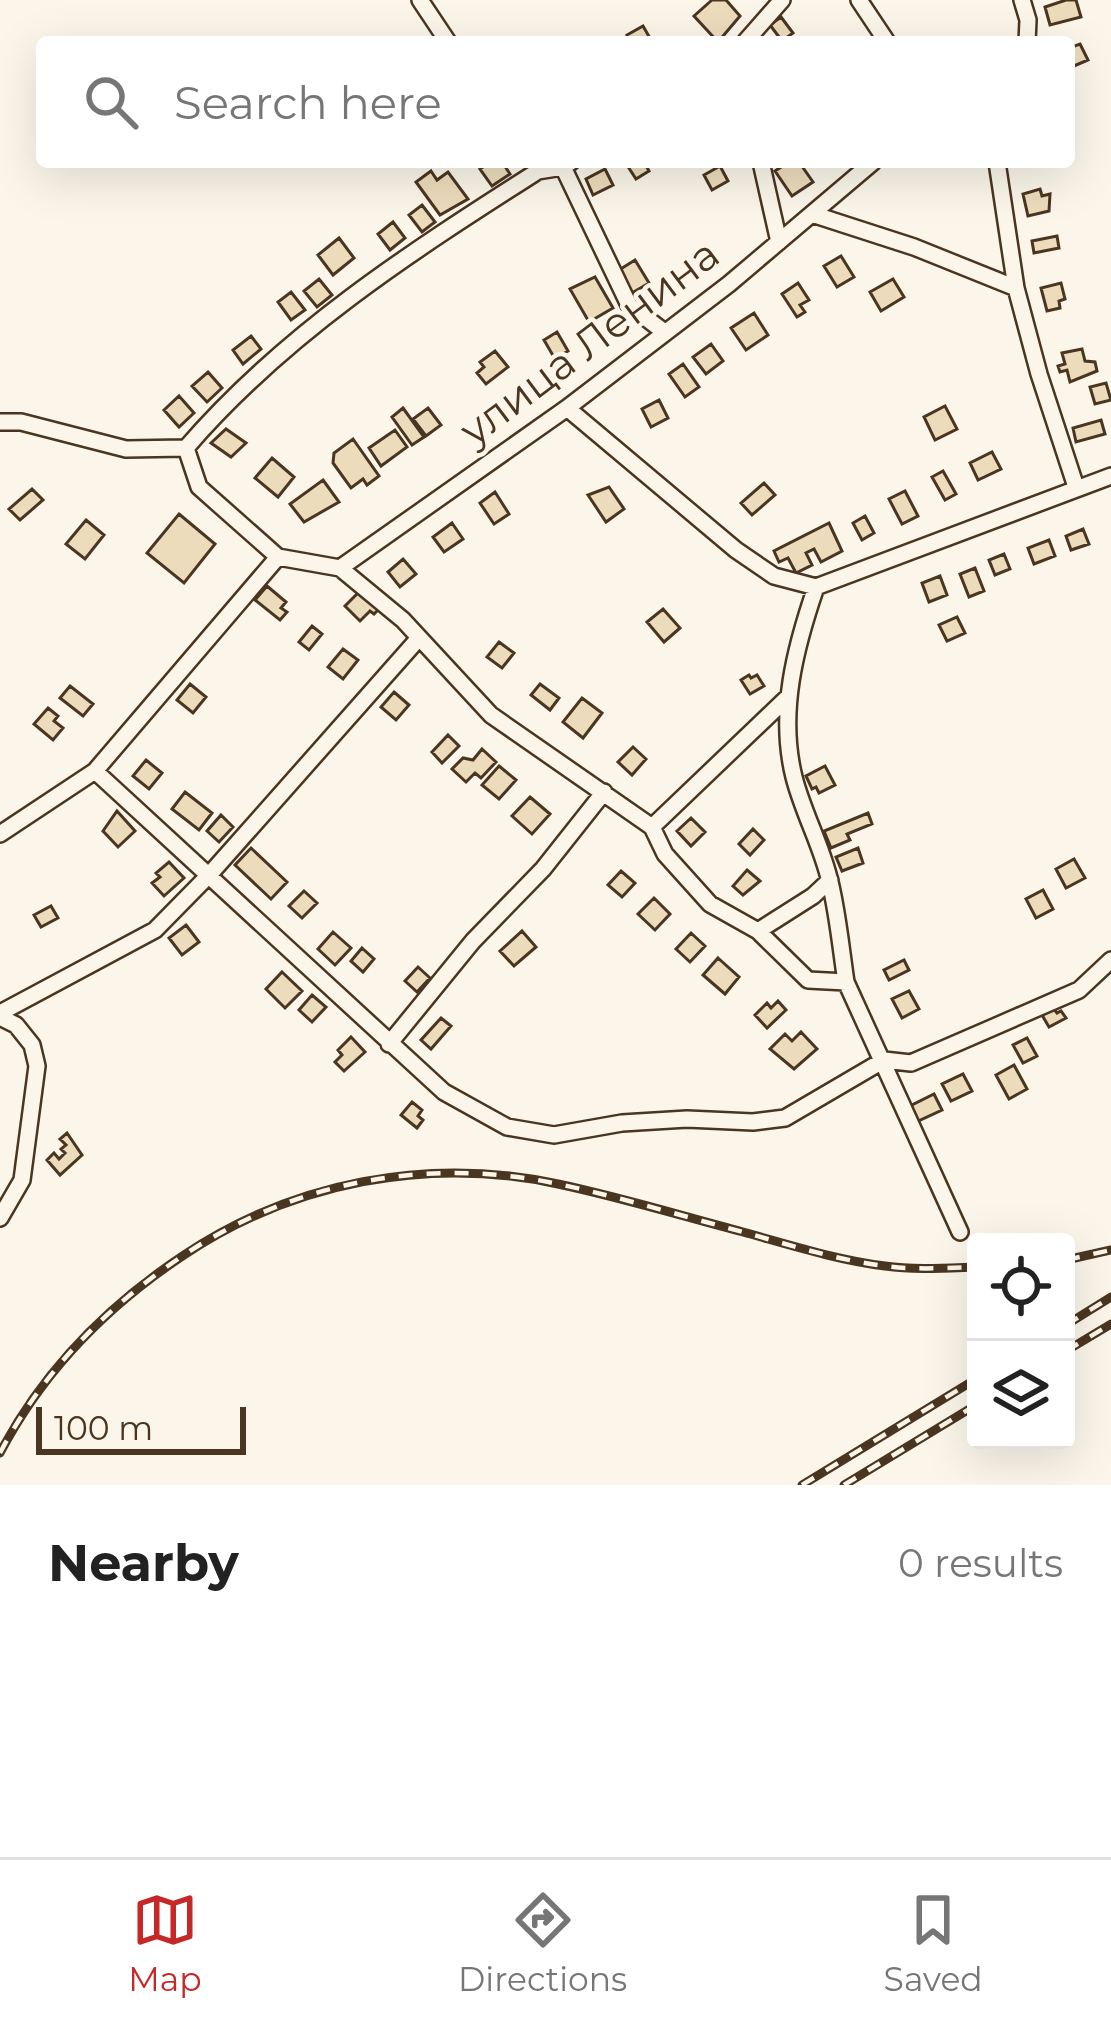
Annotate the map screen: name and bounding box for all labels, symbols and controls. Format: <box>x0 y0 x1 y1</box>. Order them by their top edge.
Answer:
search box <box>36 36 1075 168</box>
icon: search <box>78 69 144 135</box>
text: Search here <box>174 75 442 130</box>
street label: улица Ленина <box>448 228 729 457</box>
map controls <box>967 1233 1075 1449</box>
button: locate <box>967 1233 1075 1341</box>
button: layers <box>967 1341 1075 1449</box>
scale bar <box>36 1401 246 1454</box>
text: 100 m <box>54 1408 153 1448</box>
text: Nearby <box>48 1532 239 1594</box>
text: 0 results <box>898 1539 1063 1587</box>
tab: Map <box>128 1887 202 1999</box>
tab: Directions <box>458 1887 627 1999</box>
tab: Saved <box>884 1887 983 1999</box>

